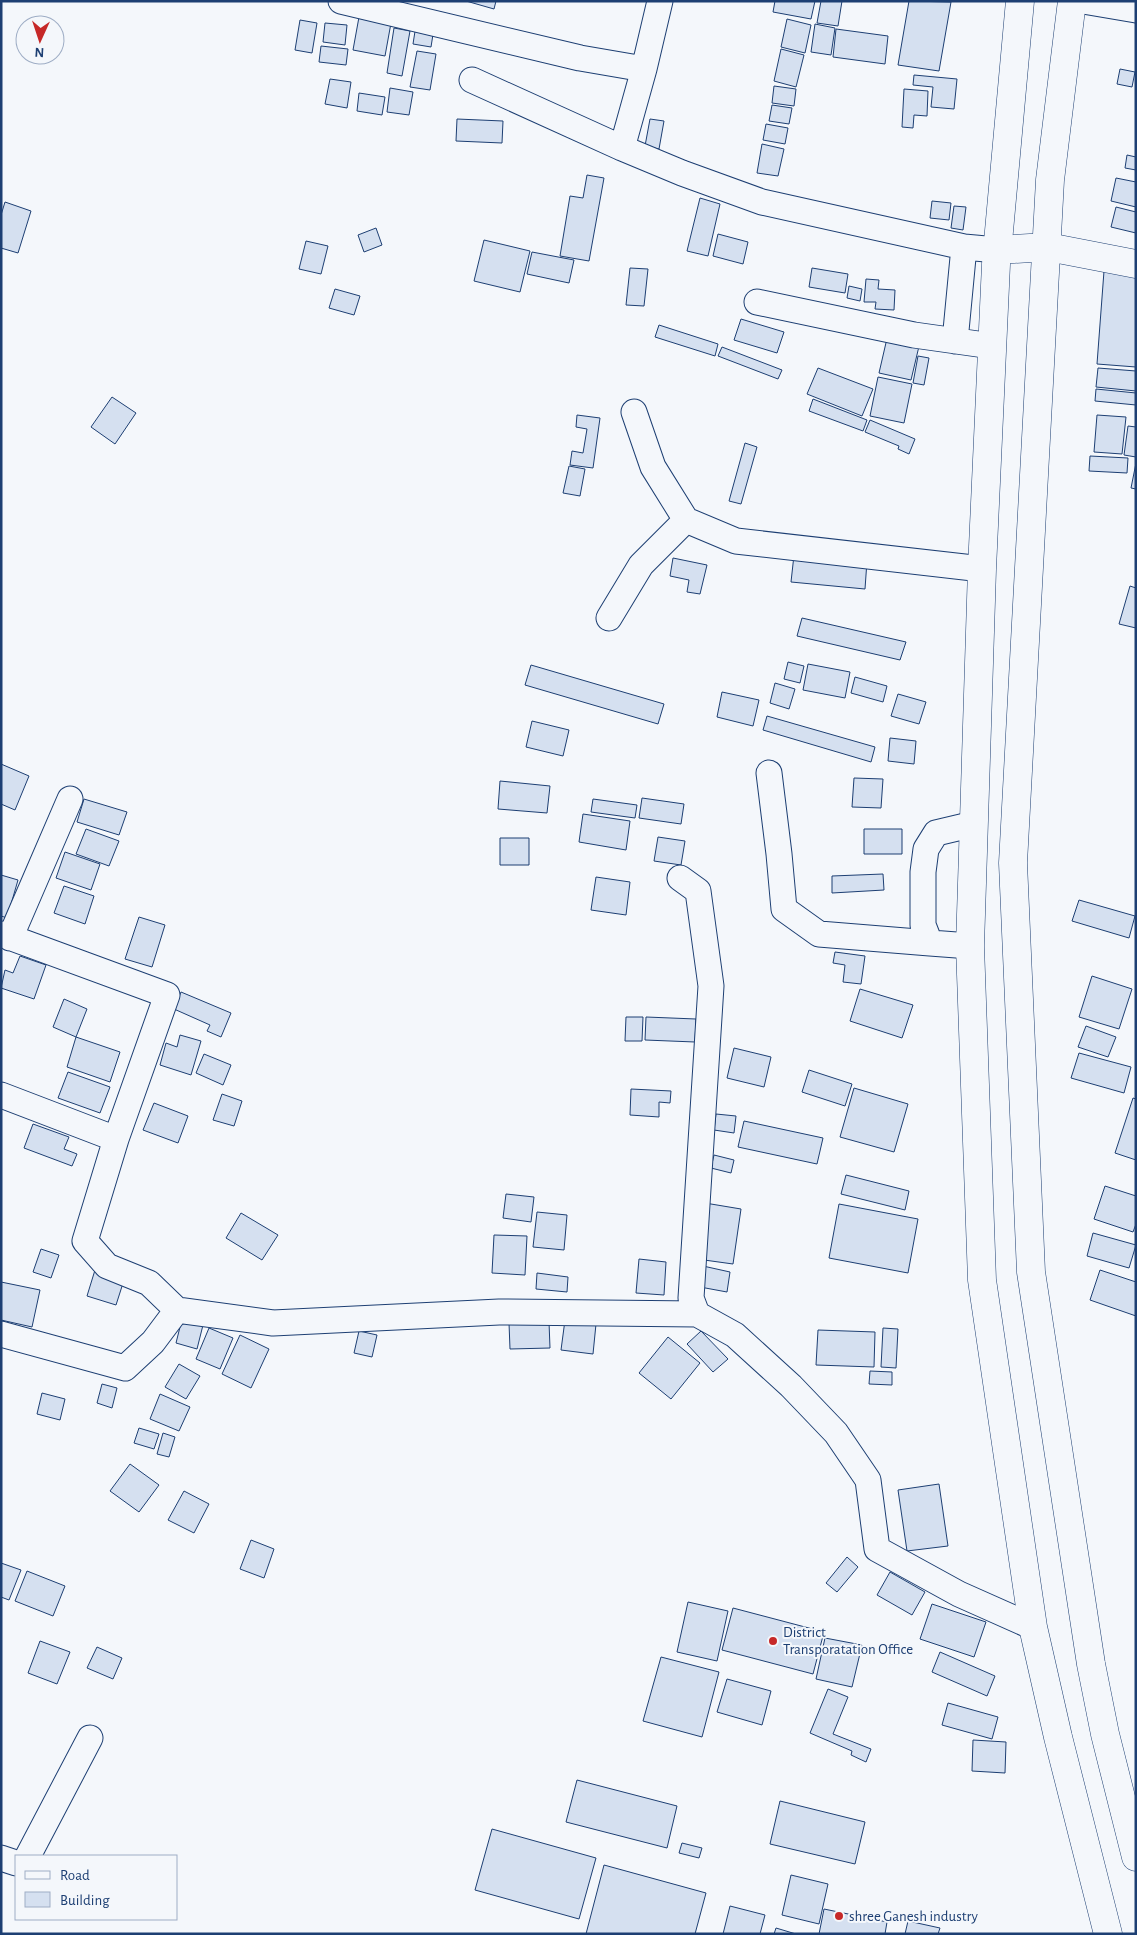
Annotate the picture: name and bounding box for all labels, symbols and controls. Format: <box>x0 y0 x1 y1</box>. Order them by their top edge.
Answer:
north arrow <box>15 15 65 65</box>
text: N <box>34 45 45 59</box>
place label: District Transporatation Office <box>783 1625 913 1657</box>
marker: District Transporatation Office <box>767 1635 779 1647</box>
legend <box>15 1855 178 1920</box>
text: Road <box>60 1868 90 1883</box>
text: Building <box>60 1893 110 1908</box>
place label: shree Ganesh industry <box>849 1909 979 1924</box>
marker: shree Ganesh industry <box>833 1910 845 1922</box>

